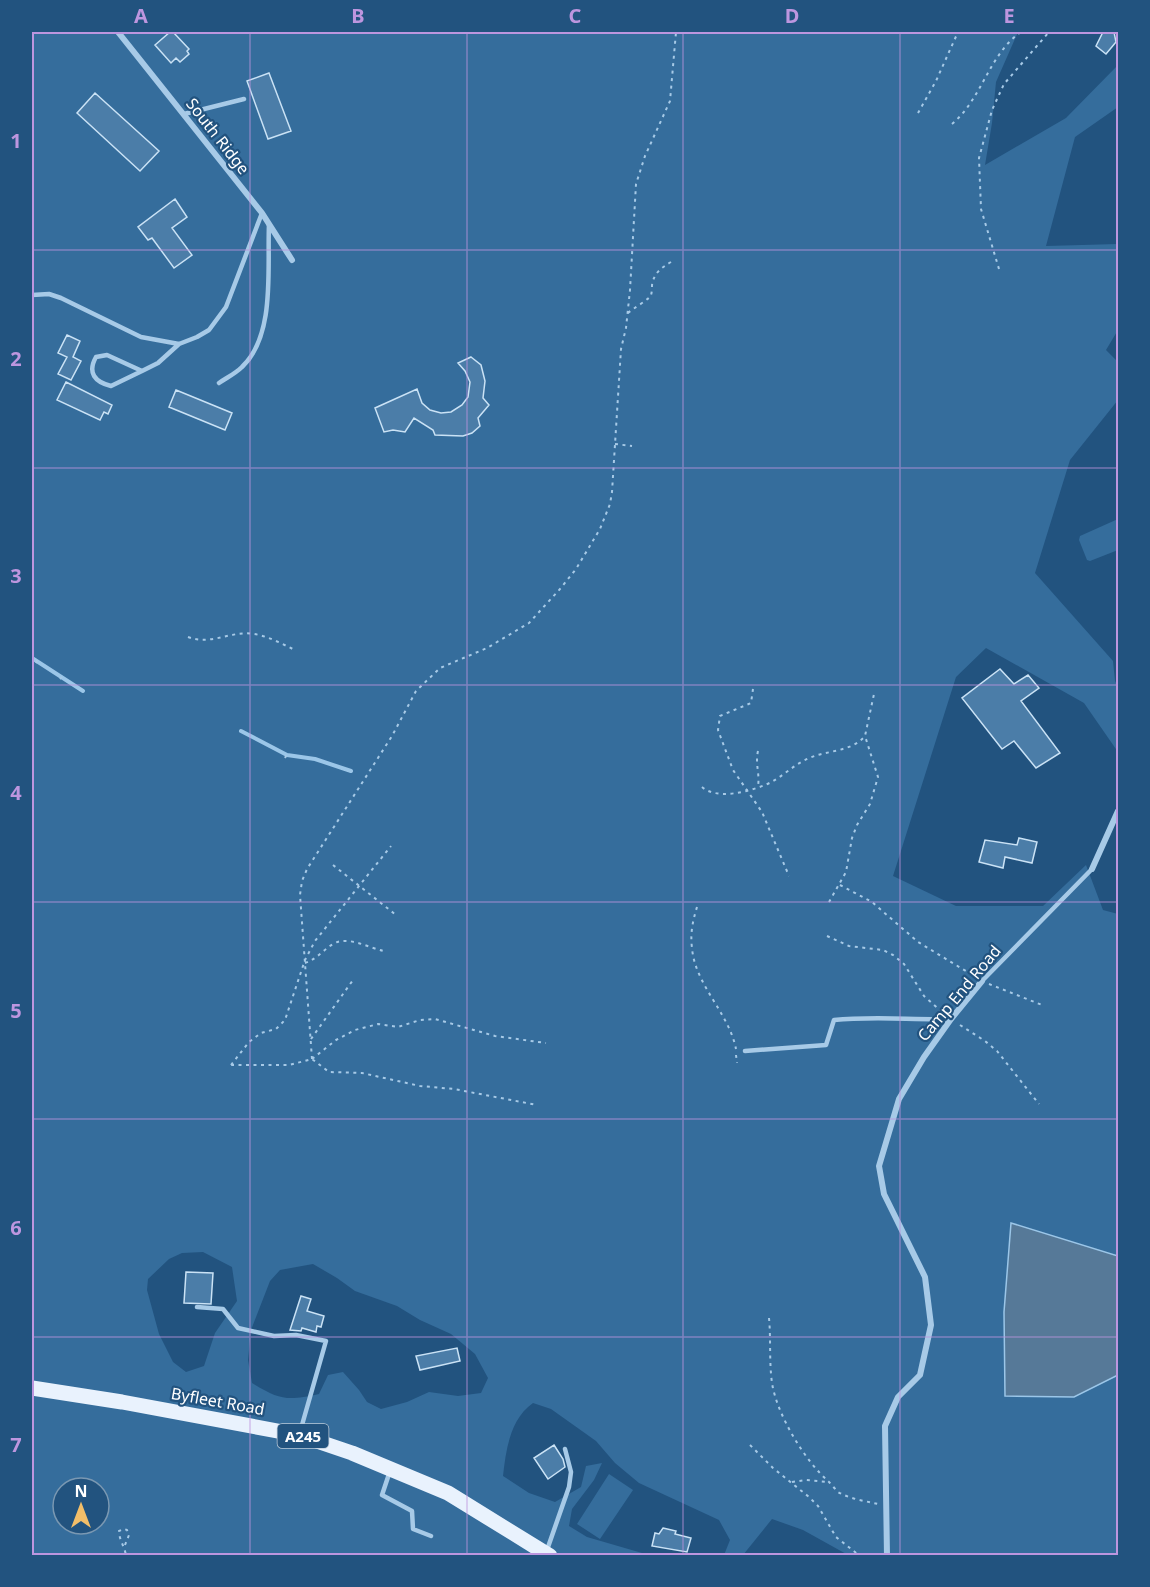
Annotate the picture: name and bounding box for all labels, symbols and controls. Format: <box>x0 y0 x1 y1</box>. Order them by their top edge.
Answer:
text: A <box>134 2 148 29</box>
text: B <box>351 2 365 29</box>
text: C <box>569 2 582 29</box>
text: D <box>785 2 799 29</box>
text: E <box>1003 2 1015 29</box>
street label: South Ridge <box>181 93 255 179</box>
text: 1 <box>10 127 22 154</box>
text: 2 <box>10 345 22 372</box>
text: 3 <box>10 562 22 589</box>
text: 4 <box>10 779 22 806</box>
street label: Camp End Road <box>912 940 1006 1046</box>
text: 5 <box>10 997 22 1024</box>
text: 6 <box>10 1214 22 1241</box>
street label: Byfleet Road <box>169 1382 267 1420</box>
road number: A245 <box>278 1424 328 1448</box>
text: 7 <box>10 1431 22 1458</box>
north arrow <box>51 1476 111 1536</box>
text: N <box>74 1480 88 1502</box>

